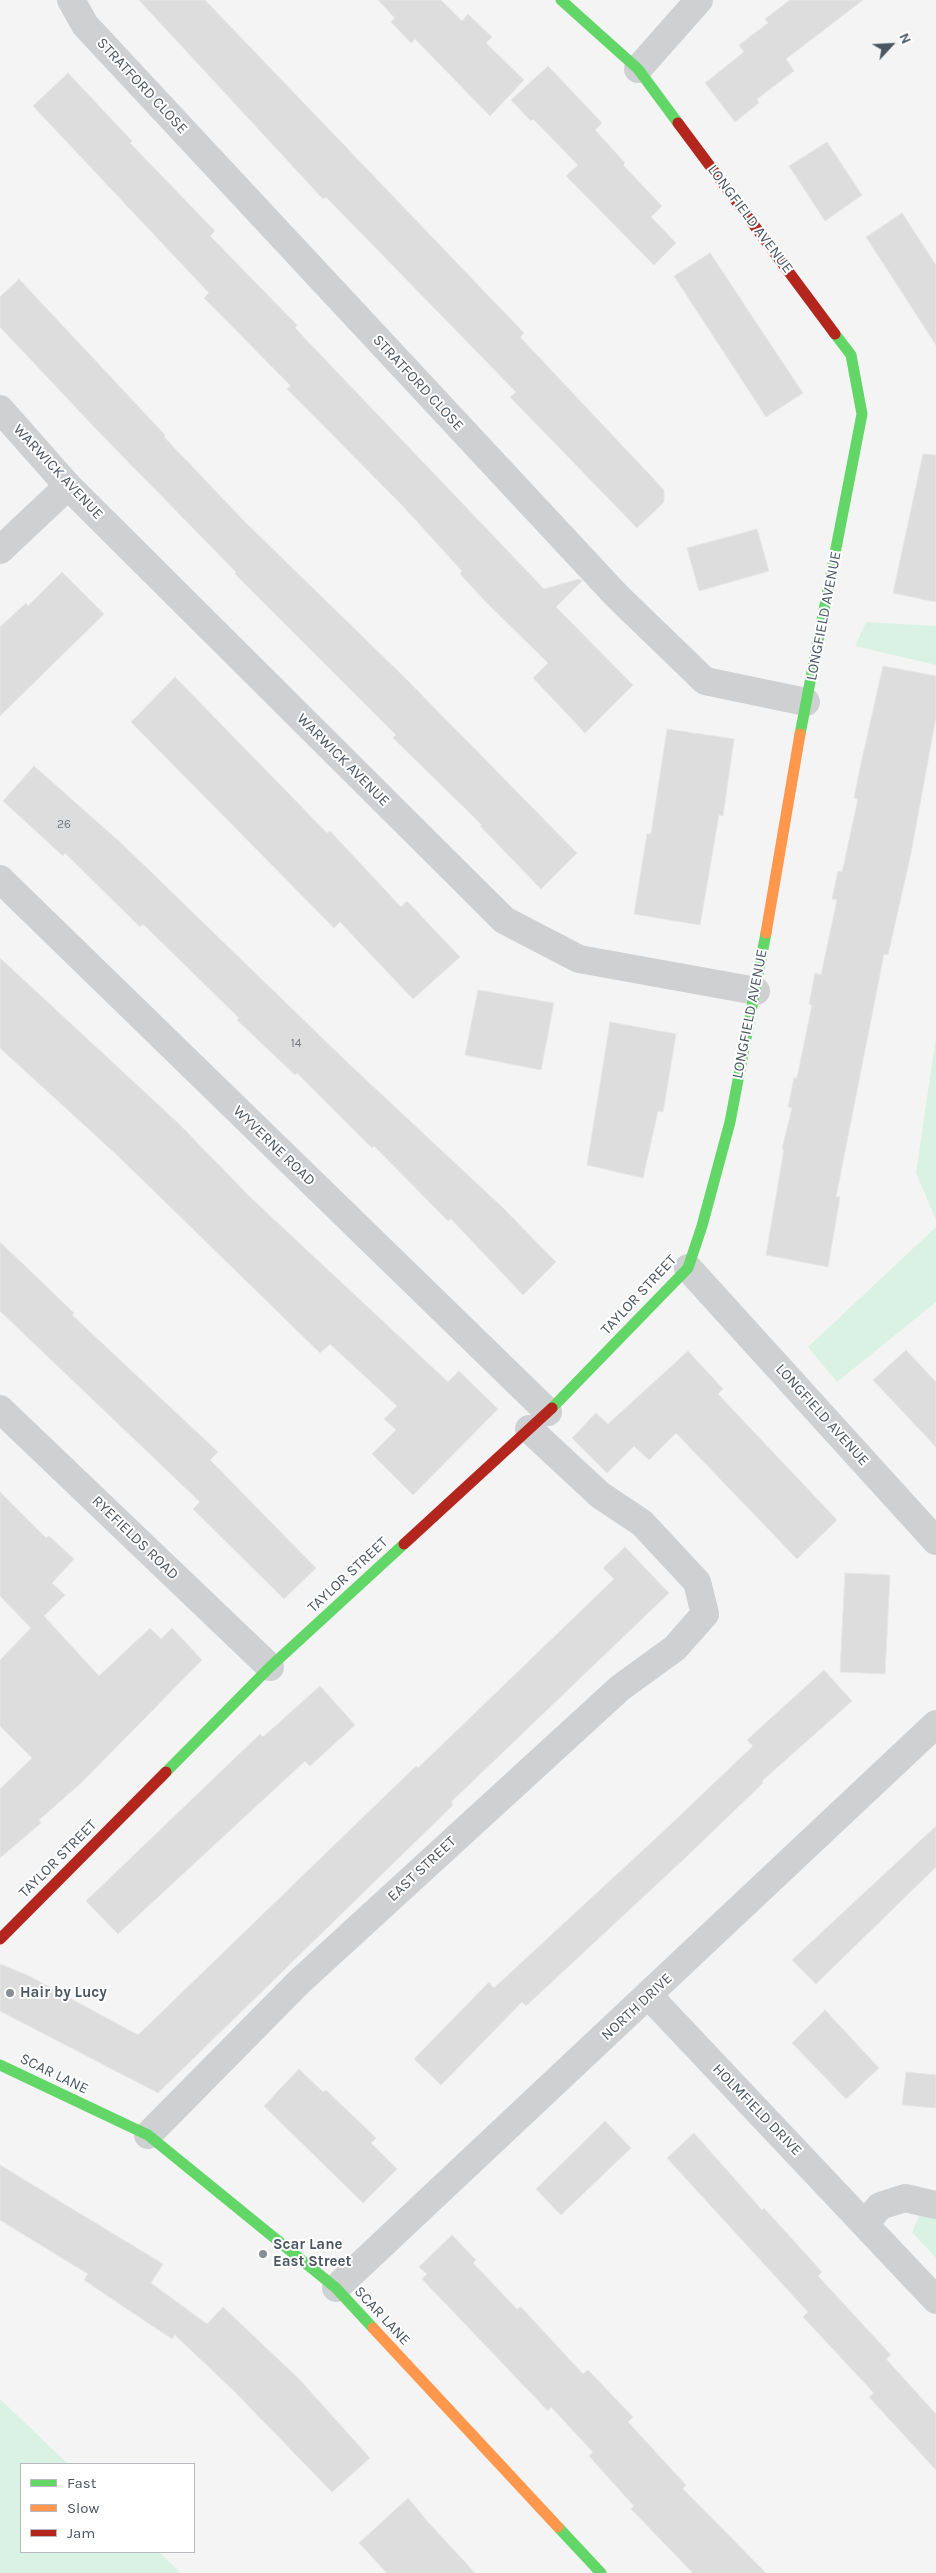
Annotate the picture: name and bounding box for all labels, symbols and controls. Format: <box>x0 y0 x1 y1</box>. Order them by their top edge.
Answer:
north arrow <box>866 20 916 70</box>
text: N <box>895 30 915 47</box>
street label: STRATFORD CLOSE <box>93 34 191 138</box>
street label: LONGFIELD AVENUE <box>703 161 797 277</box>
street label: STRATFORD CLOSE <box>369 331 467 435</box>
street label: WARWICK AVENUE <box>9 421 107 523</box>
street label: LONGFIELD AVENUE <box>803 550 845 682</box>
street label: WARWICK AVENUE <box>293 710 393 810</box>
house number: 26 <box>57 818 71 832</box>
street label: LONGFIELD AVENUE <box>729 948 771 1080</box>
house number: 14 <box>291 1037 301 1051</box>
street label: WYVERNE ROAD <box>229 1102 319 1190</box>
street label: TAYLOR STREET <box>597 1251 681 1339</box>
street label: LONGFIELD AVENUE <box>771 1360 873 1470</box>
street label: RYEFIELDS ROAD <box>88 1492 182 1584</box>
street label: TAYLOR STREET <box>304 1533 392 1617</box>
street label: TAYLOR STREET <box>15 1816 101 1902</box>
street label: EAST STREET <box>384 1833 460 1905</box>
street label: NORTH DRIVE <box>598 1970 676 2044</box>
place label: Hair by Lucy <box>20 1984 107 2002</box>
marker: Hair by Lucy <box>4 1987 16 1999</box>
street label: SCAR LANE <box>17 2050 91 2098</box>
street label: HOLMFIELD DRIVE <box>709 2060 805 2160</box>
place label: Scar Lane East Street <box>273 2236 351 2271</box>
marker: Scar Lane East Street <box>257 2248 269 2260</box>
street label: SCAR LANE <box>350 2283 414 2349</box>
legend <box>20 2463 195 2553</box>
text: Fast <box>67 2474 96 2492</box>
text: Slow <box>67 2499 99 2517</box>
text: Jam <box>67 2524 95 2542</box>

